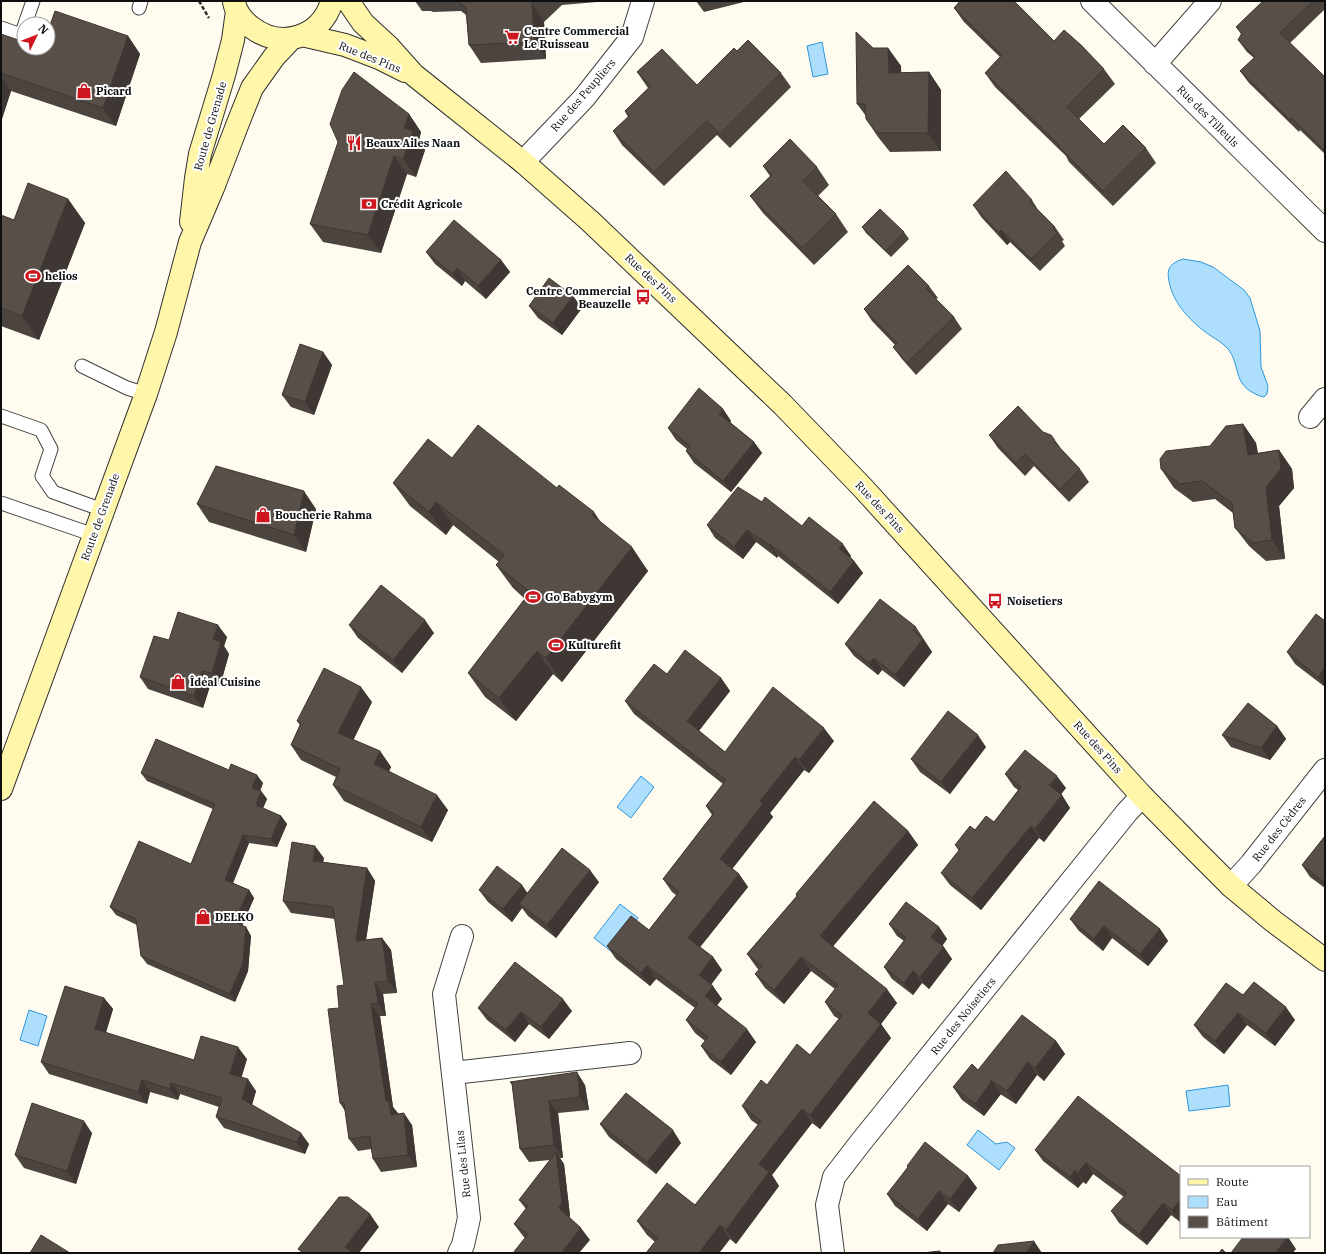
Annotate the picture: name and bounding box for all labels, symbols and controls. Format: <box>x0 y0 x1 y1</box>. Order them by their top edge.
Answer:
north arrow <box>16 16 56 56</box>
text: N <box>35 21 52 37</box>
place label: Centre Commercial Le Ruisseau <box>524 24 629 51</box>
supermarket icon: Centre Commercial Le Ruisseau <box>503 28 521 46</box>
street label: Rue des Pins <box>337 38 403 76</box>
street label: Rue des Peupliers <box>548 56 618 134</box>
street label: Route de Grenade <box>191 80 229 172</box>
shop icon: Picard <box>75 82 93 100</box>
street label: Rue des Tilleuls <box>1174 82 1242 150</box>
place label: Picard <box>96 84 132 98</box>
restaurant icon: Beaux Ailes Naan <box>345 134 363 152</box>
place label: Beaux Ailes Naan <box>366 136 460 150</box>
bank icon: Crédit Agricole <box>360 195 378 213</box>
place label: Crédit Agricole <box>381 197 462 211</box>
street label: Rue des Pins <box>622 250 680 306</box>
sports icon: helios <box>24 267 42 285</box>
place label: helios <box>45 269 78 283</box>
place label: Centre Commercial Beauzelle <box>526 284 631 311</box>
bus stop icon: Centre Commercial Beauzelle <box>634 288 652 306</box>
street label: Route de Grenade <box>78 471 122 563</box>
street label: Rue des Pins <box>852 478 908 536</box>
shop icon: Boucherie Rahma <box>254 506 272 524</box>
place label: Boucherie Rahma <box>275 508 372 522</box>
sports icon: Go Babygym <box>524 588 542 606</box>
place label: Go Babygym <box>545 590 613 604</box>
bus stop icon: Noisetiers <box>986 592 1004 610</box>
place label: Noisetiers <box>1007 594 1063 608</box>
sports icon: Kulturefit <box>547 636 565 654</box>
place label: Kulturefit <box>568 638 621 652</box>
shop icon: Îdéal Cuisine <box>169 673 187 691</box>
place label: Îdéal Cuisine <box>190 675 261 689</box>
street label: Rue des Pins <box>1071 718 1125 776</box>
street label: Rue des Cèdres <box>1249 794 1309 864</box>
shop icon: DELKO <box>194 908 212 926</box>
place label: DELKO <box>215 910 254 924</box>
street label: Rue des Noisetiers <box>927 974 999 1058</box>
street label: Rue des Lilas <box>452 1130 474 1198</box>
legend <box>1180 1166 1310 1238</box>
text: Route <box>1216 1174 1249 1189</box>
text: Eau <box>1216 1194 1238 1209</box>
text: Bâtiment <box>1216 1214 1268 1229</box>

